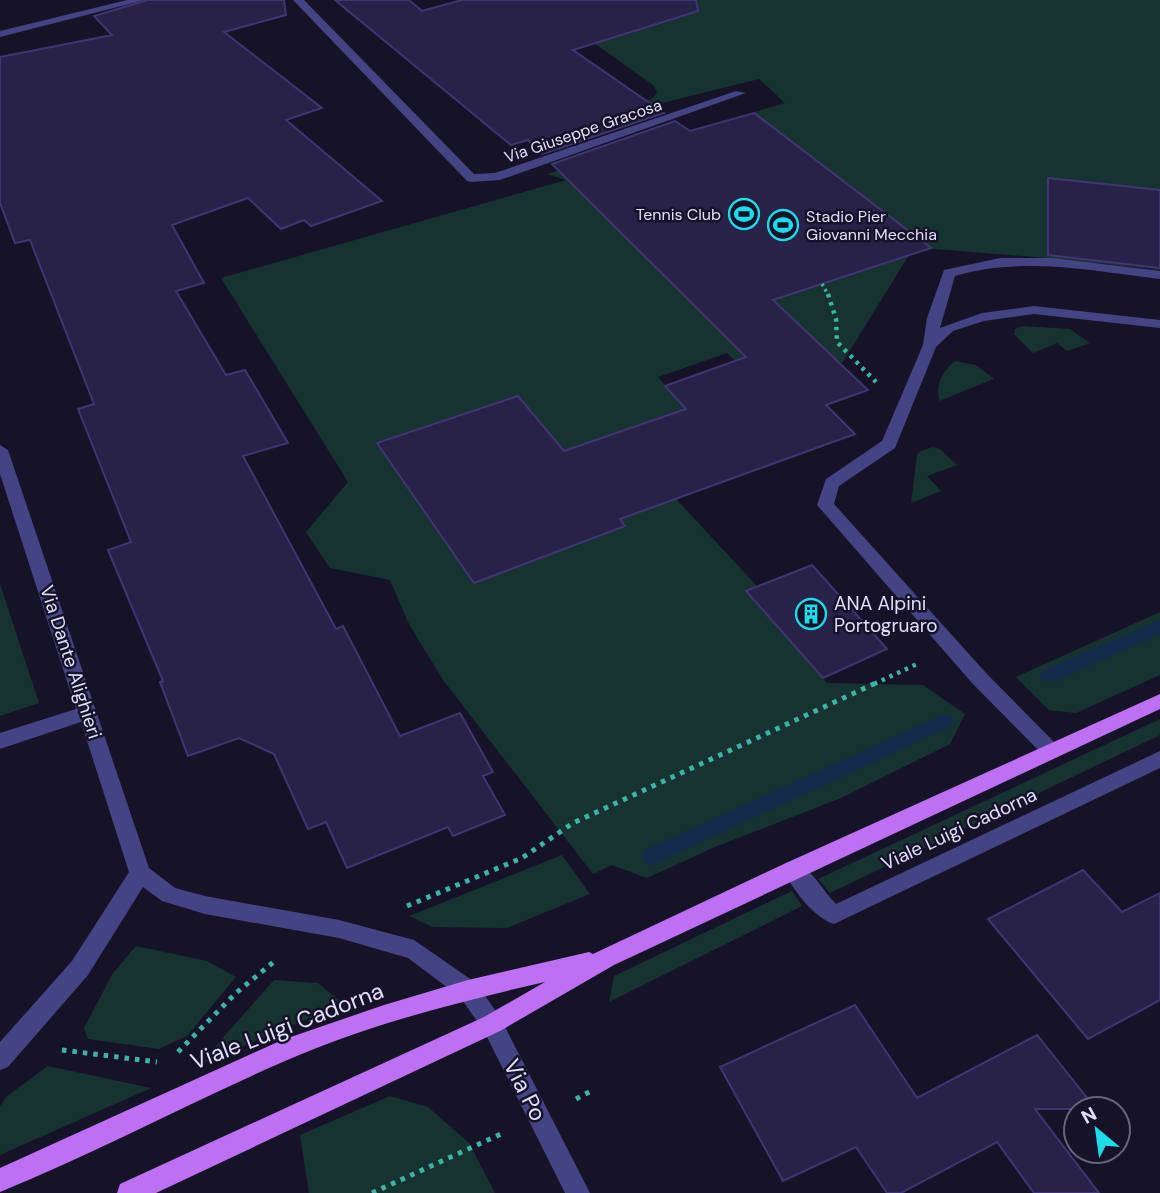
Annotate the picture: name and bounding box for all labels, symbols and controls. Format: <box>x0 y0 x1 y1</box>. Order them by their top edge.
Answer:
street label: Via Giuseppe Gracosa <box>501 94 665 168</box>
sports icon: Tennis Club <box>727 197 761 231</box>
place label: Tennis Club <box>636 204 721 225</box>
place label: Stadio Pier Giovanni Mecchia <box>806 206 937 245</box>
sports icon: Stadio Pier Giovanni Mecchia <box>766 208 800 242</box>
street label: Via Dante Alighieri <box>34 582 108 742</box>
place label: ANA Alpini Portogruaro <box>834 591 938 638</box>
building icon: ANA Alpini Portogruaro <box>794 597 828 631</box>
street label: Viale Luigi Cadorna <box>877 782 1041 876</box>
street label: Viale Luigi Cadorna <box>186 975 388 1077</box>
street label: Via Po <box>497 1054 553 1126</box>
north arrow <box>1062 1095 1132 1165</box>
text: N <box>1077 1101 1101 1130</box>

